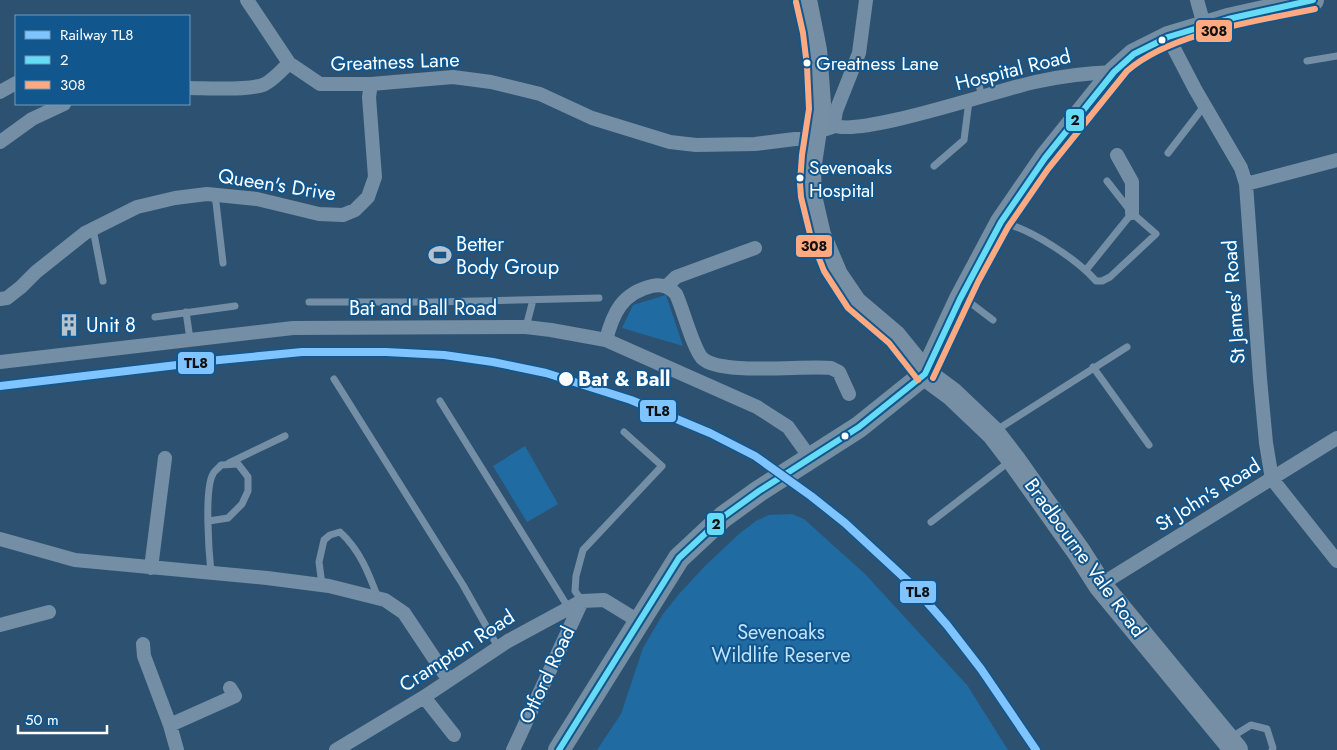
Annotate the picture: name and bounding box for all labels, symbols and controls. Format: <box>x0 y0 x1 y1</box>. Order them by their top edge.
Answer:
legend <box>15 15 190 105</box>
line badge: 308 <box>1195 19 1233 43</box>
text: 308 <box>1201 21 1228 41</box>
text: Railway TL8 <box>60 24 133 46</box>
unlabelled marker <box>1157 35 1167 45</box>
street label: Hospital Road <box>952 42 1074 98</box>
street label: Greatness Lane <box>330 45 460 79</box>
text: 2 <box>60 49 69 71</box>
place label: Greatness Lane <box>816 50 939 77</box>
marker: Greatness Lane <box>802 58 812 68</box>
text: 308 <box>60 74 85 96</box>
line badge: 2 <box>1065 108 1085 132</box>
text: 2 <box>1070 110 1080 130</box>
place label: Sevenoaks Hospital <box>809 154 893 204</box>
street label: Queen's Drive <box>216 161 338 209</box>
marker: Sevenoaks Hospital <box>795 173 805 183</box>
place label: Better Body Group <box>456 230 559 282</box>
line badge: 308 <box>795 234 833 258</box>
text: 308 <box>801 236 828 256</box>
street label: St James' Road <box>1215 239 1253 365</box>
sports icon: Better Body Group <box>427 242 453 268</box>
street label: Bat and Ball Road <box>349 294 497 323</box>
place label: Unit 8 <box>86 311 136 340</box>
building icon: Unit 8 <box>56 312 82 338</box>
line badge: TL8 <box>177 351 215 375</box>
text: TL8 <box>184 353 208 373</box>
place label: Bat & Ball <box>578 365 670 394</box>
marker: Bat & Ball <box>557 370 575 388</box>
line badge: TL8 <box>639 399 677 423</box>
text: TL8 <box>646 401 670 421</box>
unlabelled marker <box>840 431 850 441</box>
street label: St John's Road <box>1150 451 1266 539</box>
street label: Bradbourne Vale Road <box>1017 472 1153 644</box>
line badge: 2 <box>706 512 725 536</box>
text: 2 <box>711 514 721 534</box>
line badge: TL8 <box>899 580 937 604</box>
text: TL8 <box>906 582 930 602</box>
street label: Crampton Road <box>394 603 520 699</box>
park label: Sevenoaks Wildlife Reserve <box>712 618 850 670</box>
street label: Otford Road <box>512 621 582 729</box>
scale bar <box>18 702 106 734</box>
text: 50 m <box>25 709 59 731</box>

